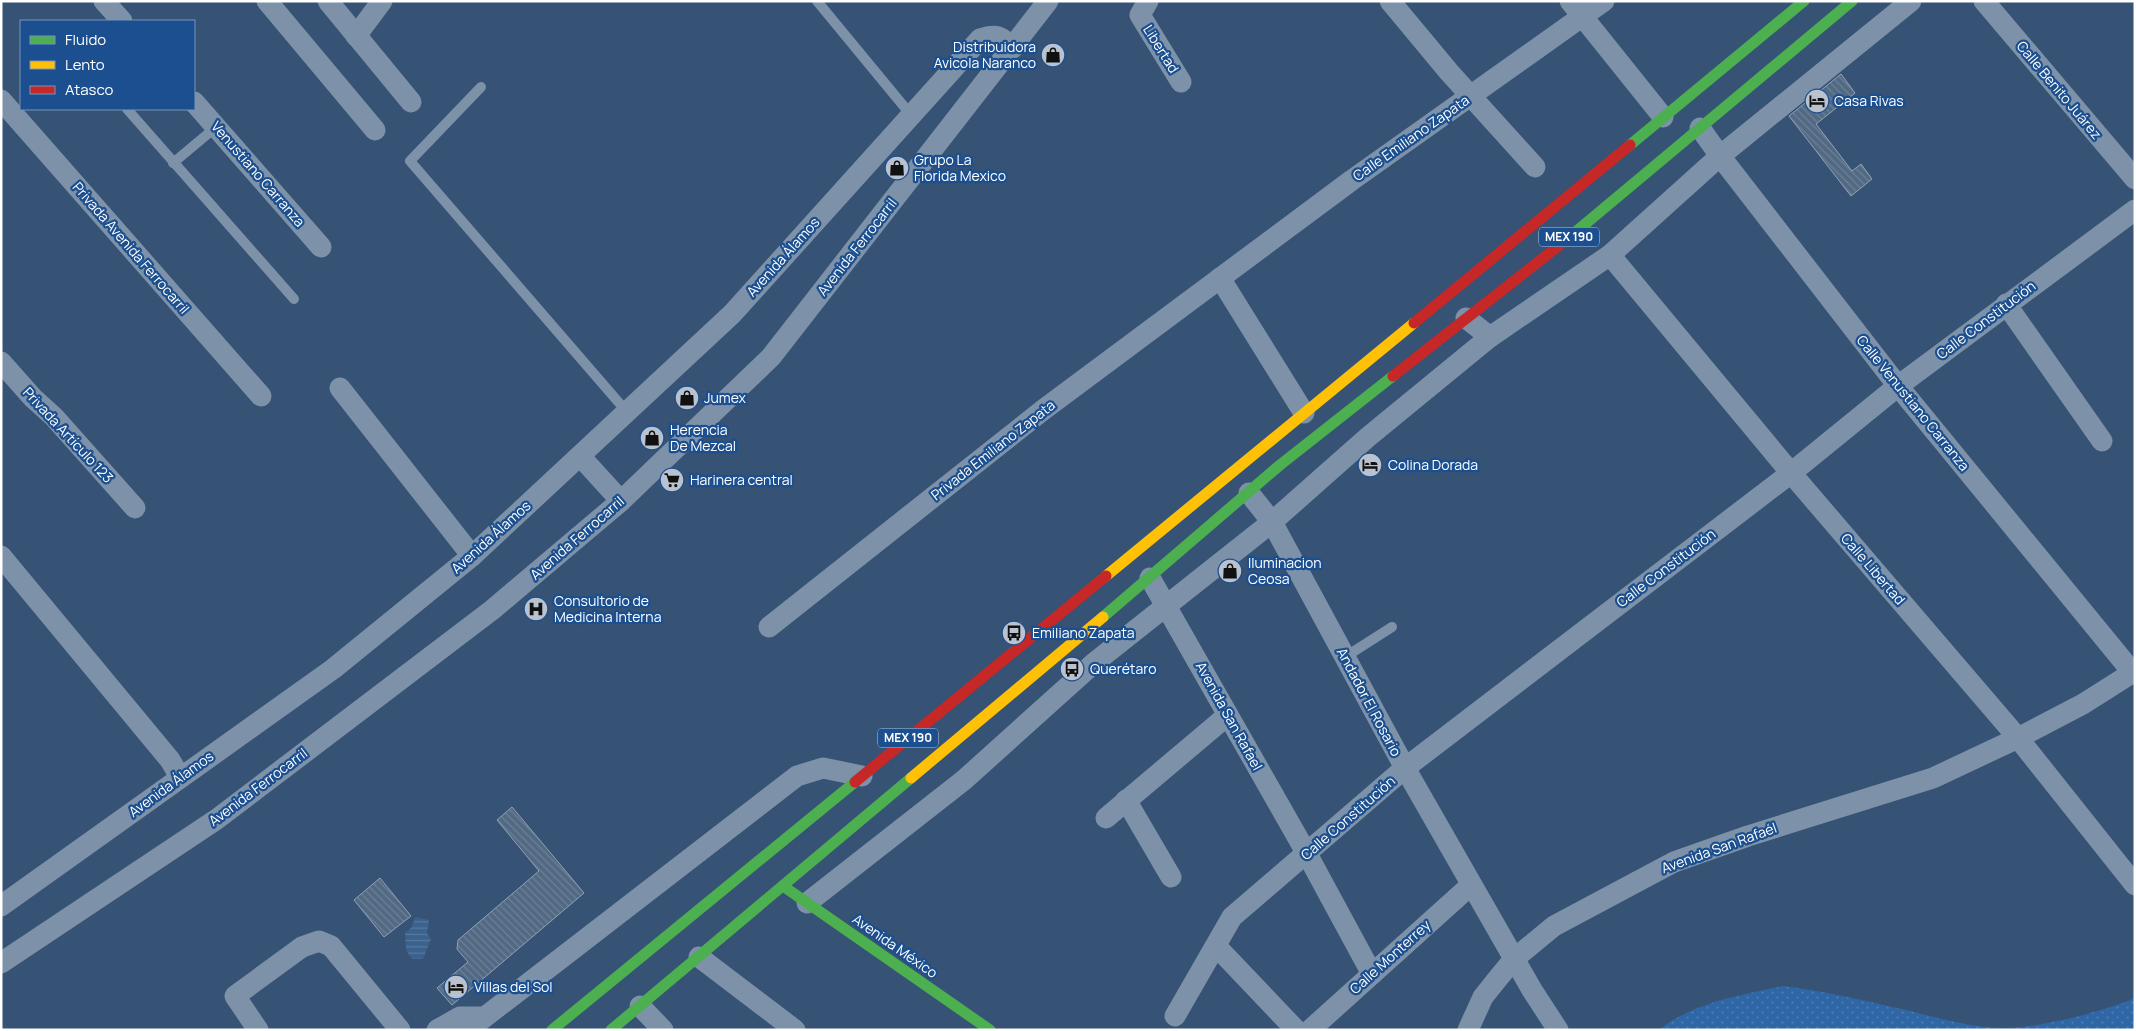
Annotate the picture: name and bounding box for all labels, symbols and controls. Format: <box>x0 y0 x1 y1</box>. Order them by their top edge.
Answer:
legend <box>20 20 195 110</box>
street label: Libertad <box>1139 21 1184 77</box>
text: Fluido <box>65 29 106 50</box>
street label: Calle Benito Juárez <box>2013 36 2106 143</box>
place label: Distribuidora Avicola Naranco <box>934 37 1036 72</box>
shop icon: Distribuidora Avicola Naranco <box>1040 42 1066 68</box>
text: Lento <box>65 54 105 75</box>
text: Atasco <box>65 79 113 100</box>
hotel icon: Casa Rivas <box>1804 88 1830 114</box>
street label: Calle Emiliano Zapata <box>1349 90 1473 185</box>
place label: Casa Rivas <box>1834 91 1904 110</box>
street label: Venustiano Carranza <box>207 117 310 230</box>
place label: Grupo La Florida Mexico <box>914 150 1006 185</box>
shop icon: Grupo La Florida Mexico <box>884 155 910 181</box>
street label: Privada Avenida Ferrocarril <box>69 178 194 318</box>
street label: Avenida Ferrocarril <box>813 194 901 299</box>
street label: Avenida Álamos <box>742 213 823 301</box>
road number: MEX 190 <box>1539 228 1599 246</box>
street label: Calle Constitución <box>1932 276 2039 363</box>
street label: Calle Venustiano Carranza <box>1853 331 1974 474</box>
street label: Privada Artículo 123 <box>19 383 118 487</box>
shop icon: Jumex <box>674 385 700 411</box>
place label: Jumex <box>704 388 747 407</box>
street label: Privada Emiliano Zapata <box>927 395 1059 504</box>
place label: Herencia De Mezcal <box>670 420 736 455</box>
shop icon: Herencia De Mezcal <box>639 425 665 451</box>
hotel icon: Colina Dorada <box>1357 452 1383 478</box>
place label: Colina Dorada <box>1388 455 1478 474</box>
supermarket icon: Harinera central <box>659 467 685 493</box>
place label: Harinera central <box>690 470 793 489</box>
street label: Avenida Ferrocarril <box>526 491 628 584</box>
street label: Avenida Álamos <box>447 496 535 577</box>
street label: Calle Constitución <box>1612 524 1719 611</box>
street label: Calle Libertad <box>1837 529 1910 608</box>
place label: Iluminacion Ceosa <box>1248 553 1322 588</box>
shop icon: Iluminacion Ceosa <box>1217 558 1243 584</box>
place label: Consultorio de Medicina Interna <box>554 591 661 626</box>
hospital icon: Consultorio de Medicina Interna <box>523 596 549 622</box>
bus stop icon: Emiliano Zapata <box>1001 620 1027 646</box>
place label: Emiliano Zapata <box>1032 623 1135 642</box>
street label: Andador El Rosario <box>1333 644 1406 759</box>
bus stop icon: Querétaro <box>1059 656 1085 682</box>
street label: Avenida San Rafael <box>1192 658 1267 774</box>
place label: Querétaro <box>1090 659 1156 678</box>
road number: MEX 190 <box>878 728 938 748</box>
street label: Avenida Ferrocarril <box>204 743 311 830</box>
street label: Avenida Álamos <box>124 746 217 821</box>
street label: Calle Constitución <box>1296 771 1399 864</box>
street label: Avenida San Rafaél <box>1658 818 1779 877</box>
street label: Avenida México <box>849 909 942 982</box>
street label: Calle Monterrey <box>1345 915 1435 998</box>
hotel icon: Villas del Sol <box>443 974 469 1000</box>
place label: Villas del Sol <box>474 977 553 996</box>

